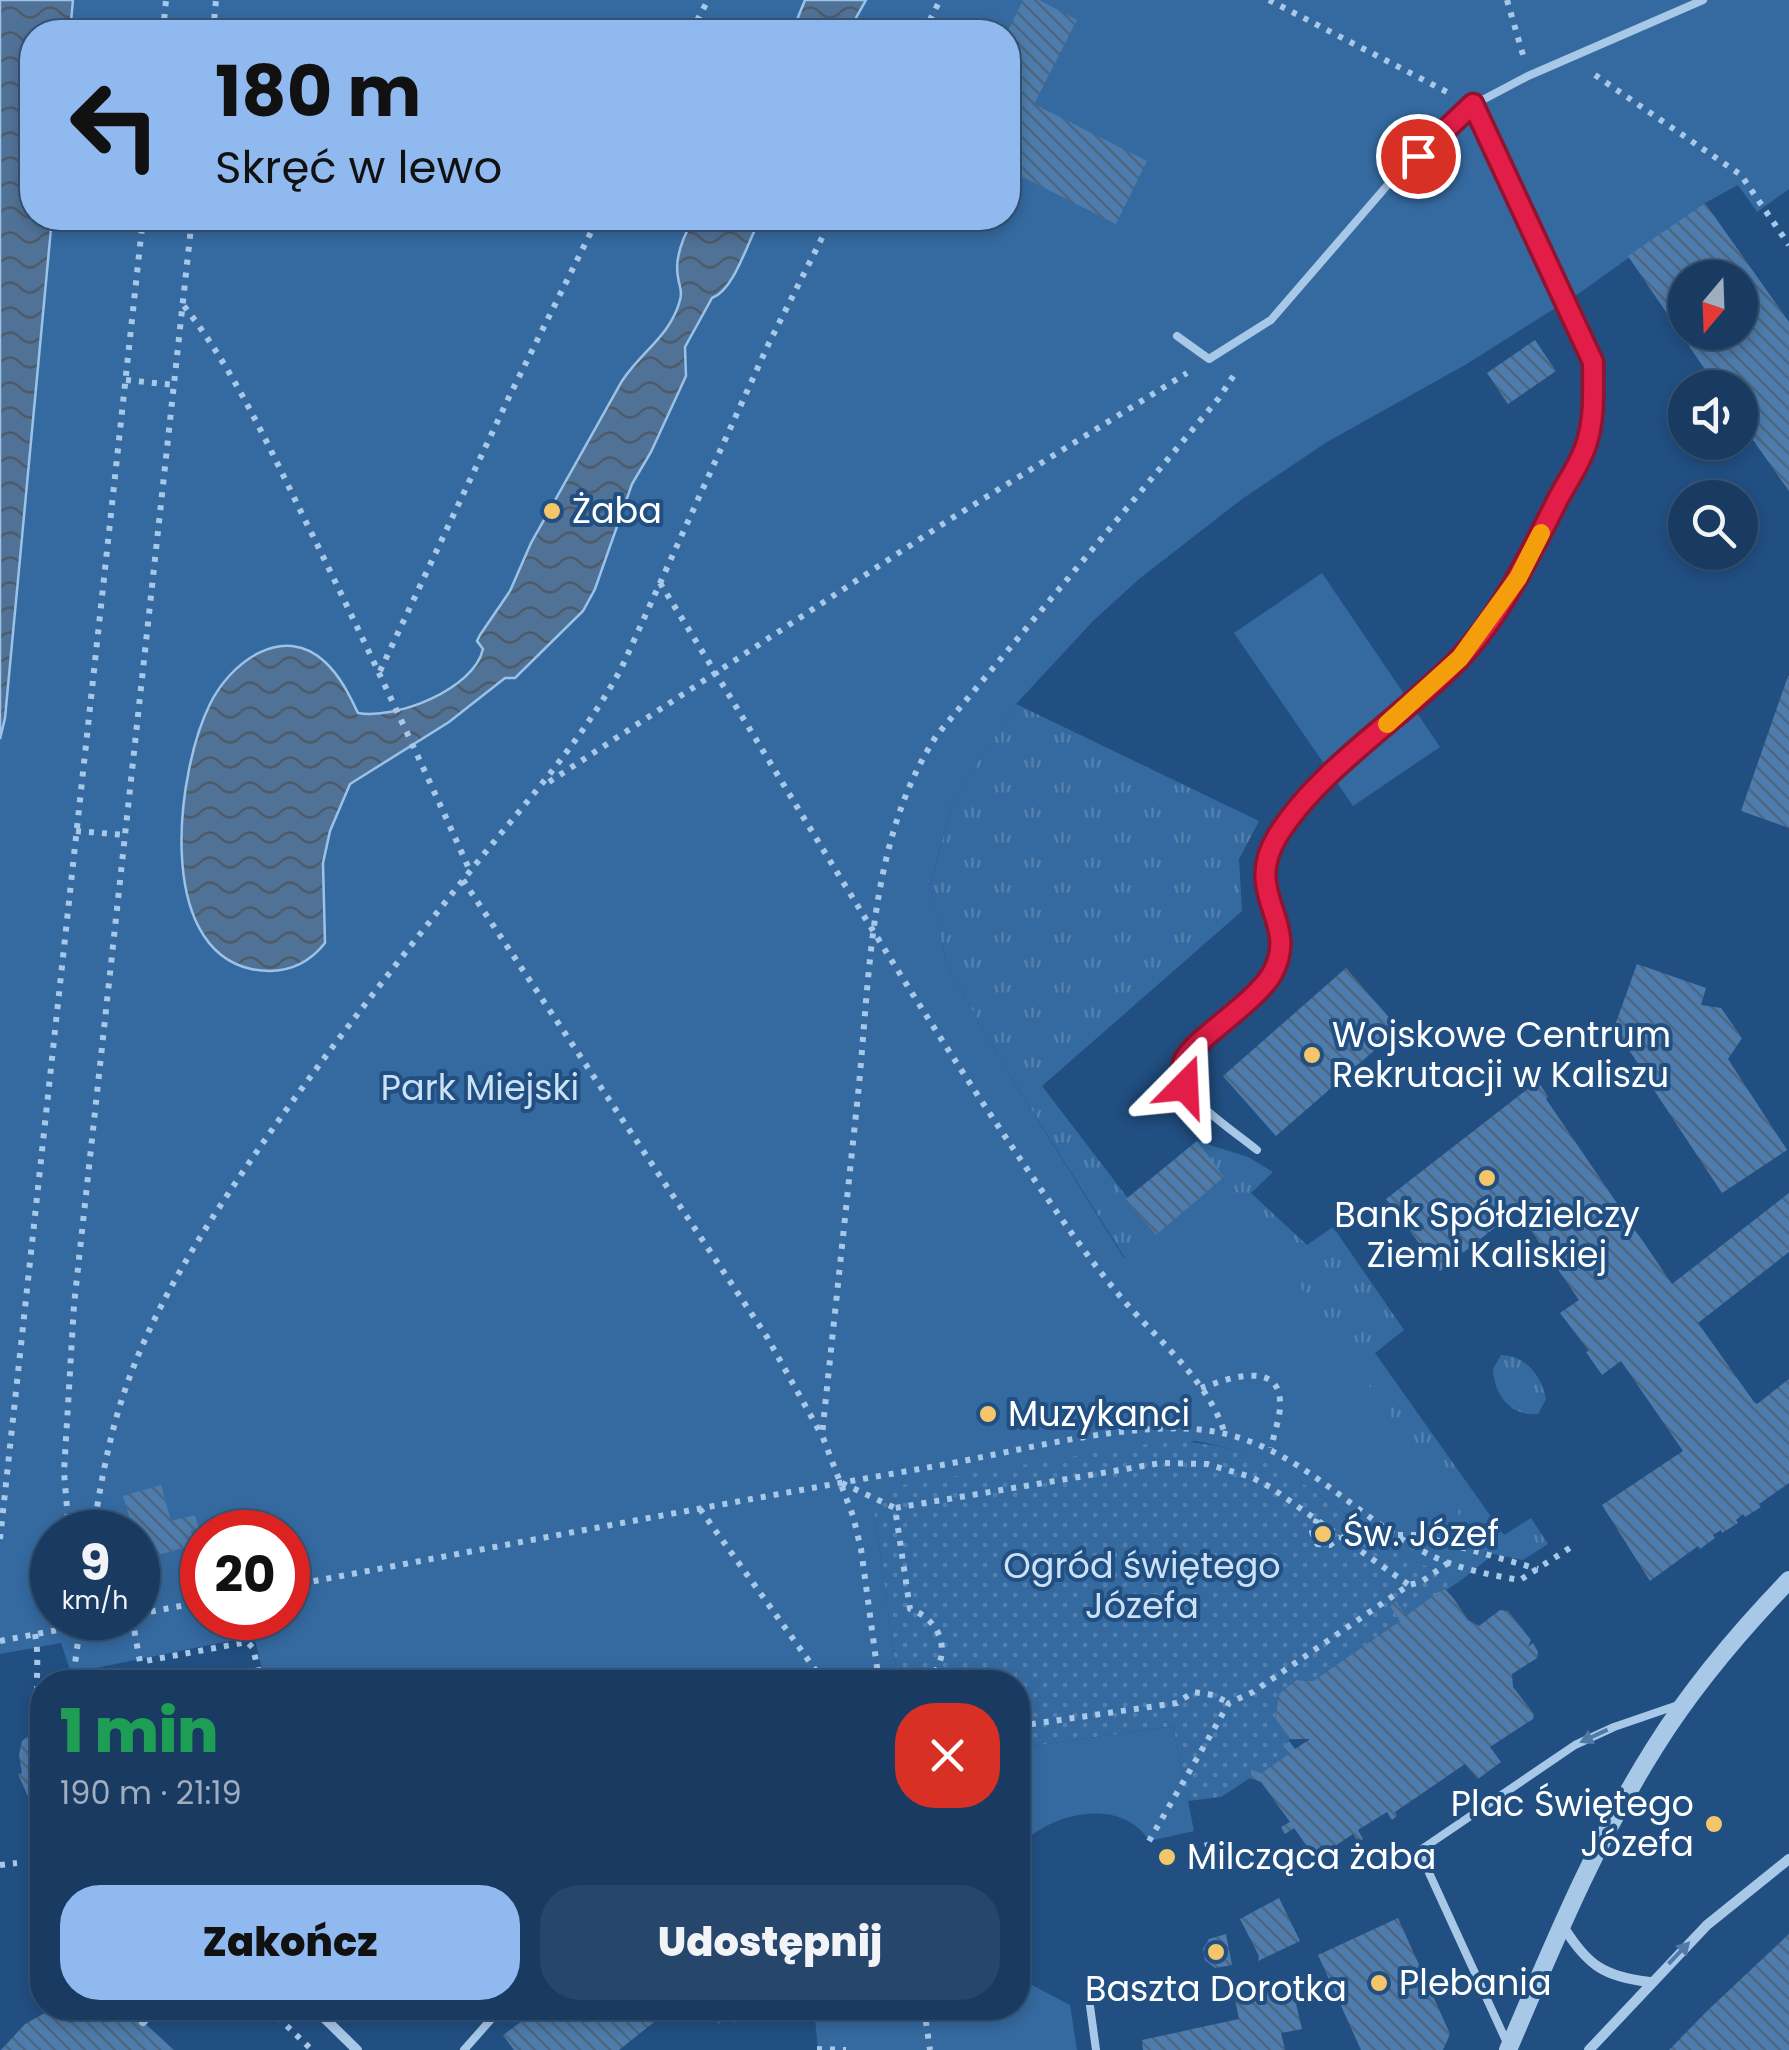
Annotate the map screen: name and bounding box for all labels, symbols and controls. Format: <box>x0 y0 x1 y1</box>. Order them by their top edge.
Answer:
text: 180 m <box>215 42 421 141</box>
icon: left <box>50 60 180 190</box>
pin <box>1376 114 1461 199</box>
icon: arrive <box>1391 129 1446 184</box>
text: Skręć w lewo <box>215 136 502 199</box>
north arrow <box>1668 260 1758 350</box>
map controls <box>1668 260 1758 570</box>
button: sound <box>1668 370 1758 460</box>
button: search <box>1668 480 1758 570</box>
place label: Żaba <box>572 486 662 535</box>
marker: Żaba <box>541 500 563 522</box>
place label: Wojskowe Centrum Rekrutacji w Kaliszu <box>1332 1010 1671 1099</box>
position arrow <box>1133 1034 1237 1138</box>
marker: Wojskowe Centrum Rekrutacji w Kaliszu <box>1301 1044 1323 1066</box>
park label: Park Miejski <box>381 1063 579 1112</box>
marker: Bank Spółdzielczy Ziemi Kaliskiej <box>1476 1167 1498 1189</box>
place label: Bank Spółdzielczy Ziemi Kaliskiej <box>1334 1190 1640 1279</box>
place label: Muzykanci <box>1008 1389 1190 1438</box>
marker: Muzykanci <box>977 1403 999 1425</box>
place label: Św. Józef <box>1343 1509 1499 1558</box>
speed limit sign: 20 <box>180 1510 310 1640</box>
marker: Św. Józef <box>1312 1523 1334 1545</box>
text: 9 <box>80 1527 110 1598</box>
park label: Ogród świętego Józefa <box>1003 1541 1281 1630</box>
text: km/h <box>62 1583 128 1618</box>
text: 1 min <box>60 1689 218 1773</box>
button: close <box>895 1703 1000 1808</box>
one-way arrow <box>1579 1728 1608 1745</box>
text: 190 m · 21:19 <box>60 1770 242 1815</box>
place label: Plac Świętego Józefa <box>1451 1779 1694 1868</box>
marker: Plac Świętego Józefa <box>1703 1813 1725 1835</box>
place label: Milcząca żaba <box>1187 1832 1436 1881</box>
marker: Milcząca żaba <box>1156 1846 1178 1868</box>
button: Zakończ <box>60 1885 520 2000</box>
button: Udostępnij <box>540 1885 1000 2000</box>
marker: Baszta Dorotka <box>1205 1941 1227 1963</box>
one-way arrow <box>1667 1942 1690 1966</box>
place label: Plebania <box>1399 1958 1552 2007</box>
place label: Baszta Dorotka <box>1085 1964 1347 2013</box>
marker: Plebania <box>1368 1972 1390 1994</box>

